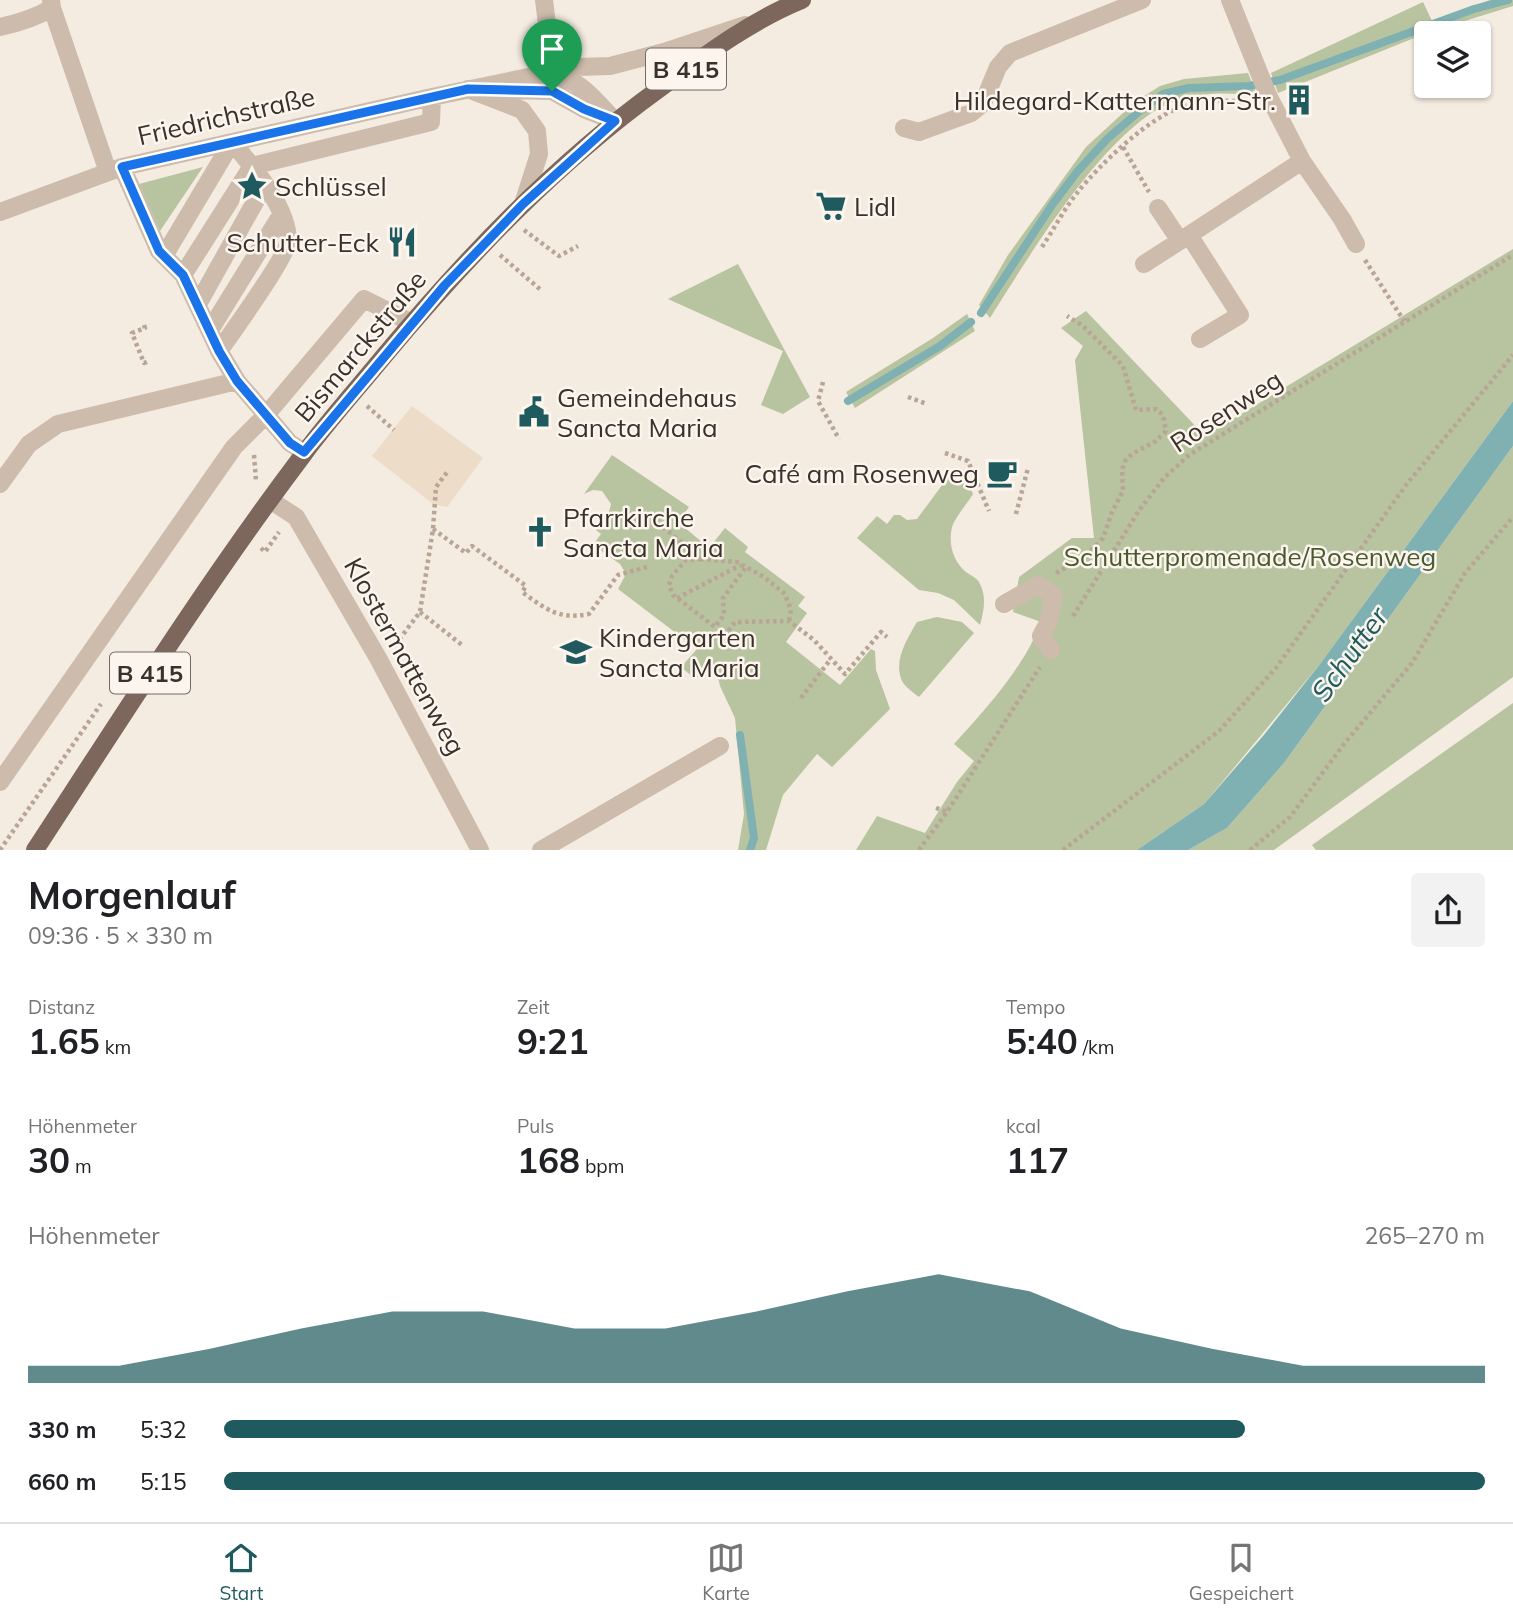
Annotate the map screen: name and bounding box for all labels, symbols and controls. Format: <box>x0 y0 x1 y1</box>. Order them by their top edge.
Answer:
pin <box>522 19 582 91</box>
map controls <box>1414 21 1491 98</box>
button: layers <box>1414 21 1491 98</box>
icon: arrive <box>533 30 571 68</box>
road number: B 415 <box>646 48 726 90</box>
street label: Friedrichstraße <box>134 80 318 152</box>
building icon: Hildegard-Kattermann-Str. <box>1282 83 1316 117</box>
place label: Hildegard-Kattermann-Str. <box>954 84 1276 117</box>
place icon: Schlüssel <box>235 169 269 203</box>
place label: Schlüssel <box>275 170 387 203</box>
supermarket icon: Lidl <box>814 189 848 223</box>
place label: Lidl <box>854 190 896 223</box>
restaurant icon: Schutter-Eck <box>385 225 419 259</box>
place label: Schutter-Eck <box>226 226 380 259</box>
street label: Bismarckstraße <box>287 263 433 429</box>
street label: Rosenweg <box>1164 363 1288 459</box>
place label: Gemeindehaus Sancta Maria <box>557 381 737 444</box>
public building icon: Gemeindehaus Sancta Maria <box>517 395 551 429</box>
cafe icon: Café am Rosenweg <box>985 456 1019 490</box>
place label: Café am Rosenweg <box>745 457 979 490</box>
place label: Pfarrkirche Sancta Maria <box>563 501 724 564</box>
church icon: Pfarrkirche Sancta Maria <box>523 515 557 549</box>
park label: Schutterpromenade/Rosenweg <box>1064 540 1436 573</box>
street label: Klostermattenweg <box>337 552 473 760</box>
water label: Schutter <box>1303 598 1396 708</box>
place label: Kindergarten Sancta Maria <box>599 621 760 684</box>
school or university icon: Kindergarten Sancta Maria <box>559 635 593 669</box>
road number: B 415 <box>110 652 190 694</box>
text: Morgenlauf <box>28 871 236 919</box>
button: share <box>1411 873 1485 947</box>
text: 09:36 · 5 × 330 m <box>28 921 213 950</box>
text: Distanz <box>28 995 95 1019</box>
text: Zeit <box>517 995 550 1019</box>
text: Tempo <box>1006 995 1065 1019</box>
text: 1.65 <box>28 1019 100 1063</box>
text: 9:21 <box>517 1019 589 1063</box>
text: 5:40 <box>1006 1019 1078 1063</box>
text: km <box>100 1035 131 1059</box>
text: /km <box>1078 1035 1115 1059</box>
text: Höhenmeter <box>28 1114 137 1138</box>
text: Puls <box>517 1114 554 1138</box>
text: kcal <box>1006 1114 1041 1138</box>
text: 30 <box>28 1138 70 1182</box>
text: 168 <box>517 1138 580 1182</box>
text: 117 <box>1006 1138 1069 1182</box>
text: m <box>70 1154 92 1178</box>
text: bpm <box>580 1154 624 1178</box>
text: Höhenmeter <box>28 1221 160 1250</box>
text: 265–270 m <box>1364 1221 1485 1250</box>
text: 330 m <box>28 1415 96 1444</box>
text: 5:32 <box>140 1415 187 1444</box>
text: 660 m <box>28 1467 96 1496</box>
text: 5:15 <box>140 1467 187 1496</box>
tab: Start <box>219 1539 263 1605</box>
tab: Karte <box>702 1539 750 1605</box>
tab: Gespeichert <box>1189 1539 1294 1605</box>

